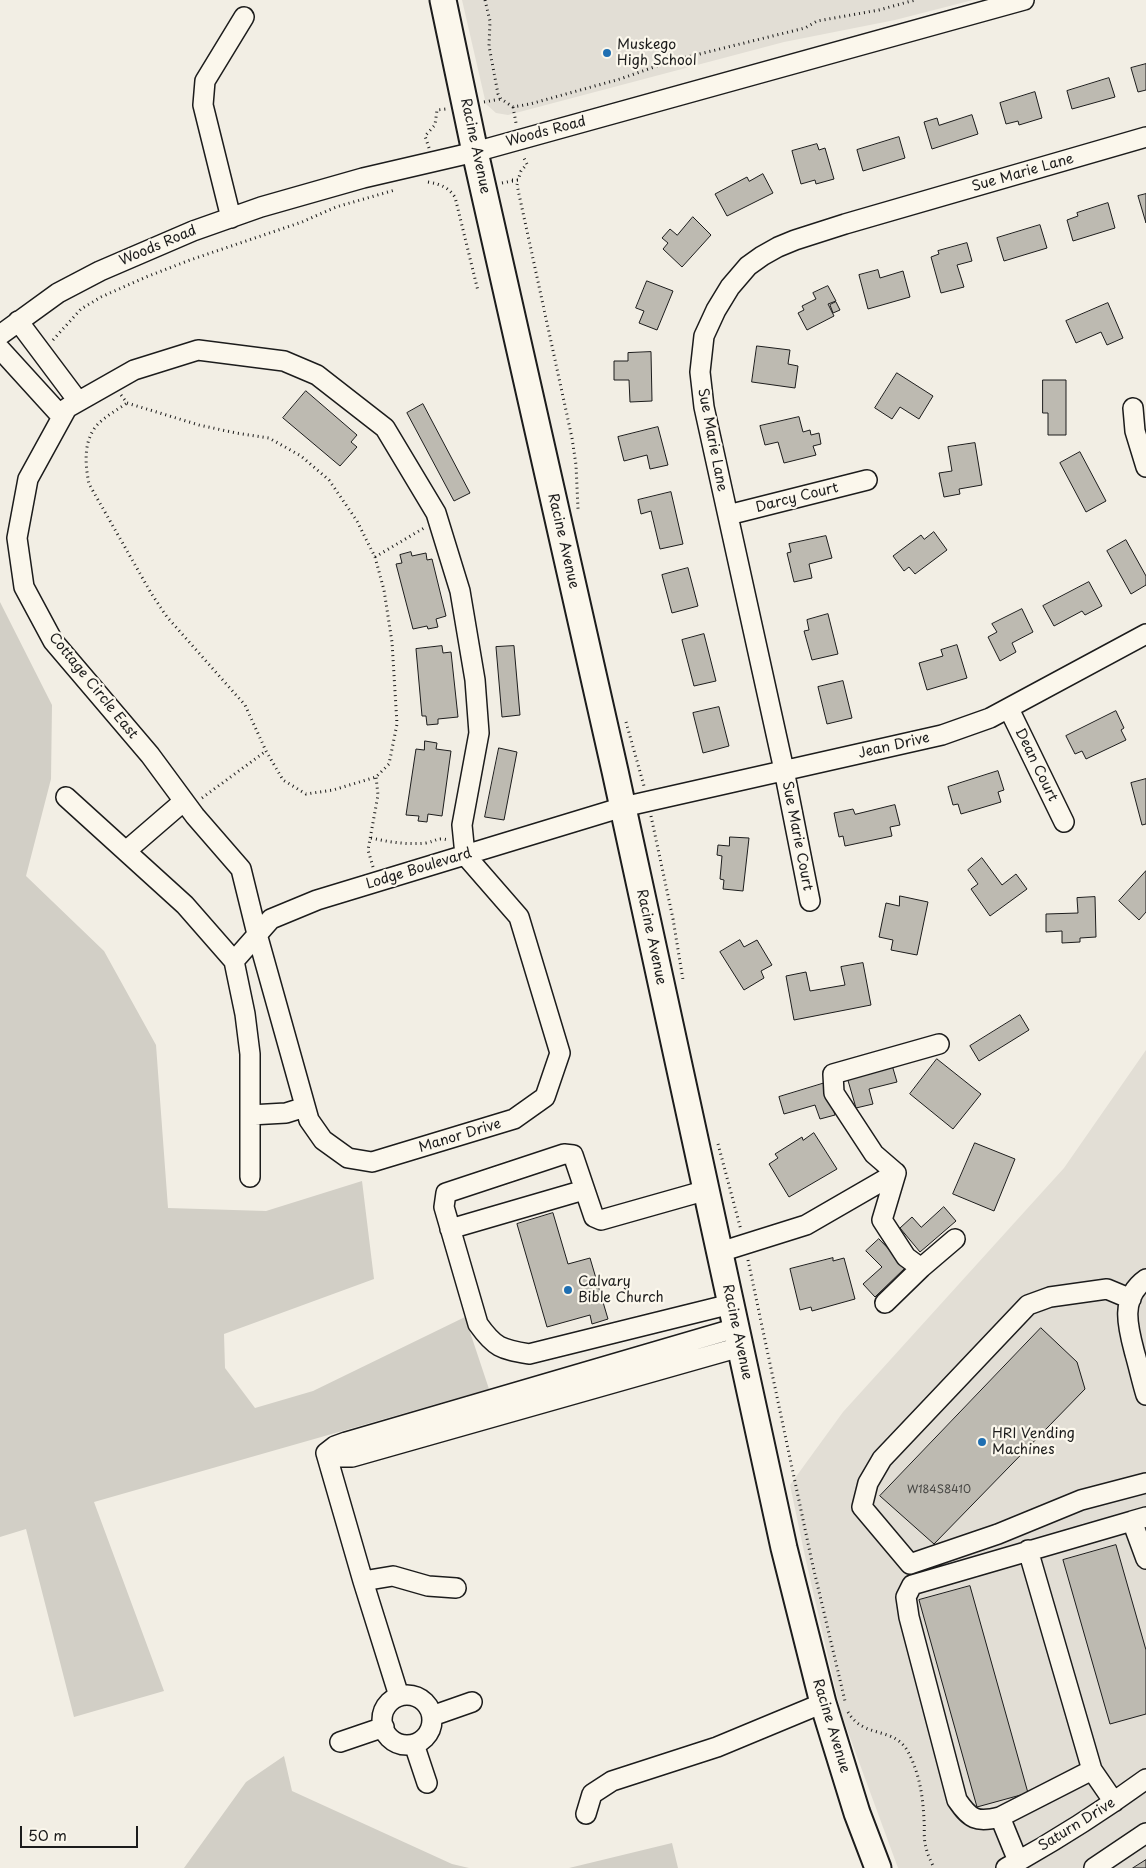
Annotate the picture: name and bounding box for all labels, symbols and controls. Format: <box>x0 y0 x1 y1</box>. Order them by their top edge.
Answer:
place label: Muskego High School <box>617 37 697 70</box>
marker: Muskego High School <box>601 47 613 59</box>
street label: Racine Avenue <box>457 97 493 195</box>
street label: Woods Road <box>504 113 588 151</box>
street label: Sue Marie Lane <box>970 150 1076 196</box>
street label: Woods Road <box>117 222 199 270</box>
street label: Sue Marie Lane <box>694 387 730 493</box>
street label: Darcy Court <box>754 480 840 516</box>
street label: Racine Avenue <box>544 492 582 590</box>
street label: Cottage Circle East <box>45 630 141 742</box>
street label: Dean Court <box>1011 726 1061 804</box>
street label: Jean Drive <box>857 730 931 762</box>
street label: Sue Marie Court <box>778 780 816 892</box>
street label: Lodge Boulevard <box>364 845 474 893</box>
street label: Racine Avenue <box>633 888 669 986</box>
street label: Manor Drive <box>417 1116 503 1156</box>
place label: Calvary Bible Church <box>578 1274 664 1306</box>
street label: Racine Avenue <box>719 1283 755 1381</box>
marker: Calvary Bible Church <box>562 1284 574 1296</box>
place label: HRI Vending Machines <box>992 1426 1075 1458</box>
marker: HRI Vending Machines <box>976 1436 988 1448</box>
house number: W184S8410 <box>907 1483 971 1497</box>
street label: Racine Avenue <box>809 1677 853 1775</box>
street label: Saturn Drive <box>1036 1795 1118 1855</box>
scale bar <box>22 1816 140 1848</box>
text: 50 m <box>28 1823 67 1846</box>

